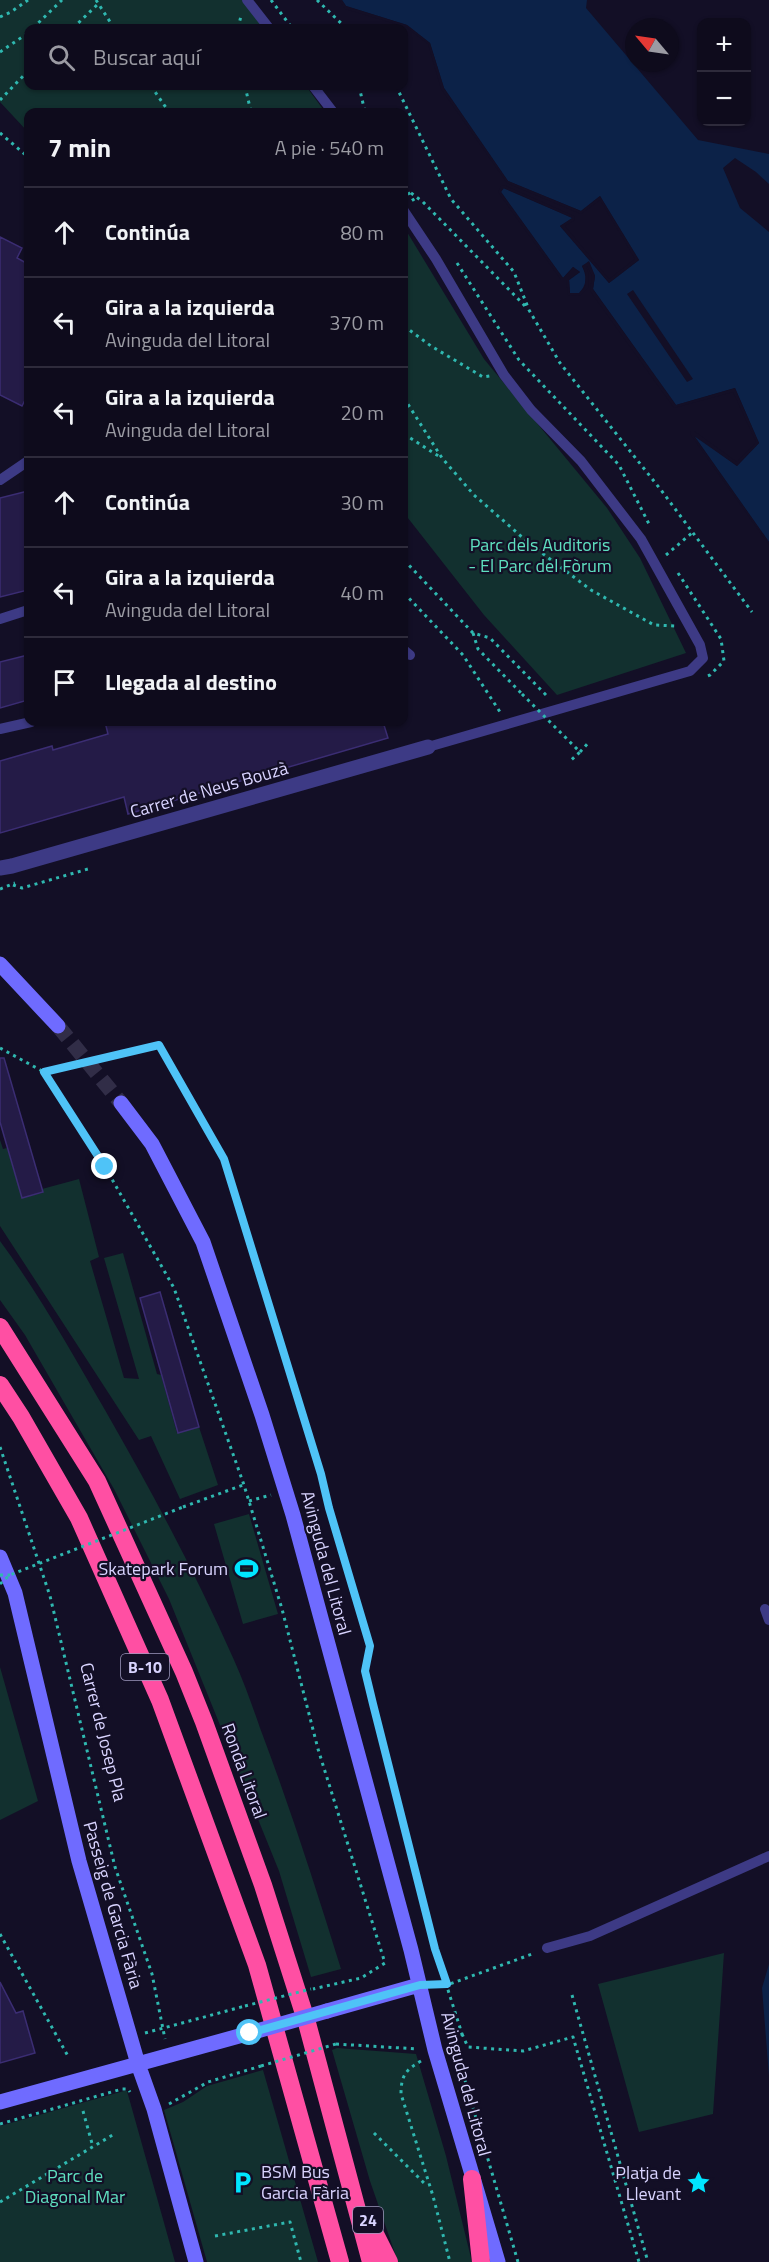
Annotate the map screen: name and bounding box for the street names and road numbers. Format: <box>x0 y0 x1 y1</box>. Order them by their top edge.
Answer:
street label: Carrer de Neus Bouzà <box>127 754 291 825</box>
street label: Avinguda del Litoral <box>294 1488 359 1638</box>
road number: B-10 <box>121 1654 169 1680</box>
street label: Carrer de Josep Pla <box>73 1660 134 1804</box>
street label: Ronda Litoral <box>215 1719 274 1823</box>
street label: Passeig de Garcia Fària <box>77 1818 150 1992</box>
street label: Avinguda del Litoral <box>434 2009 499 2159</box>
road number: 24 <box>353 2207 383 2233</box>

